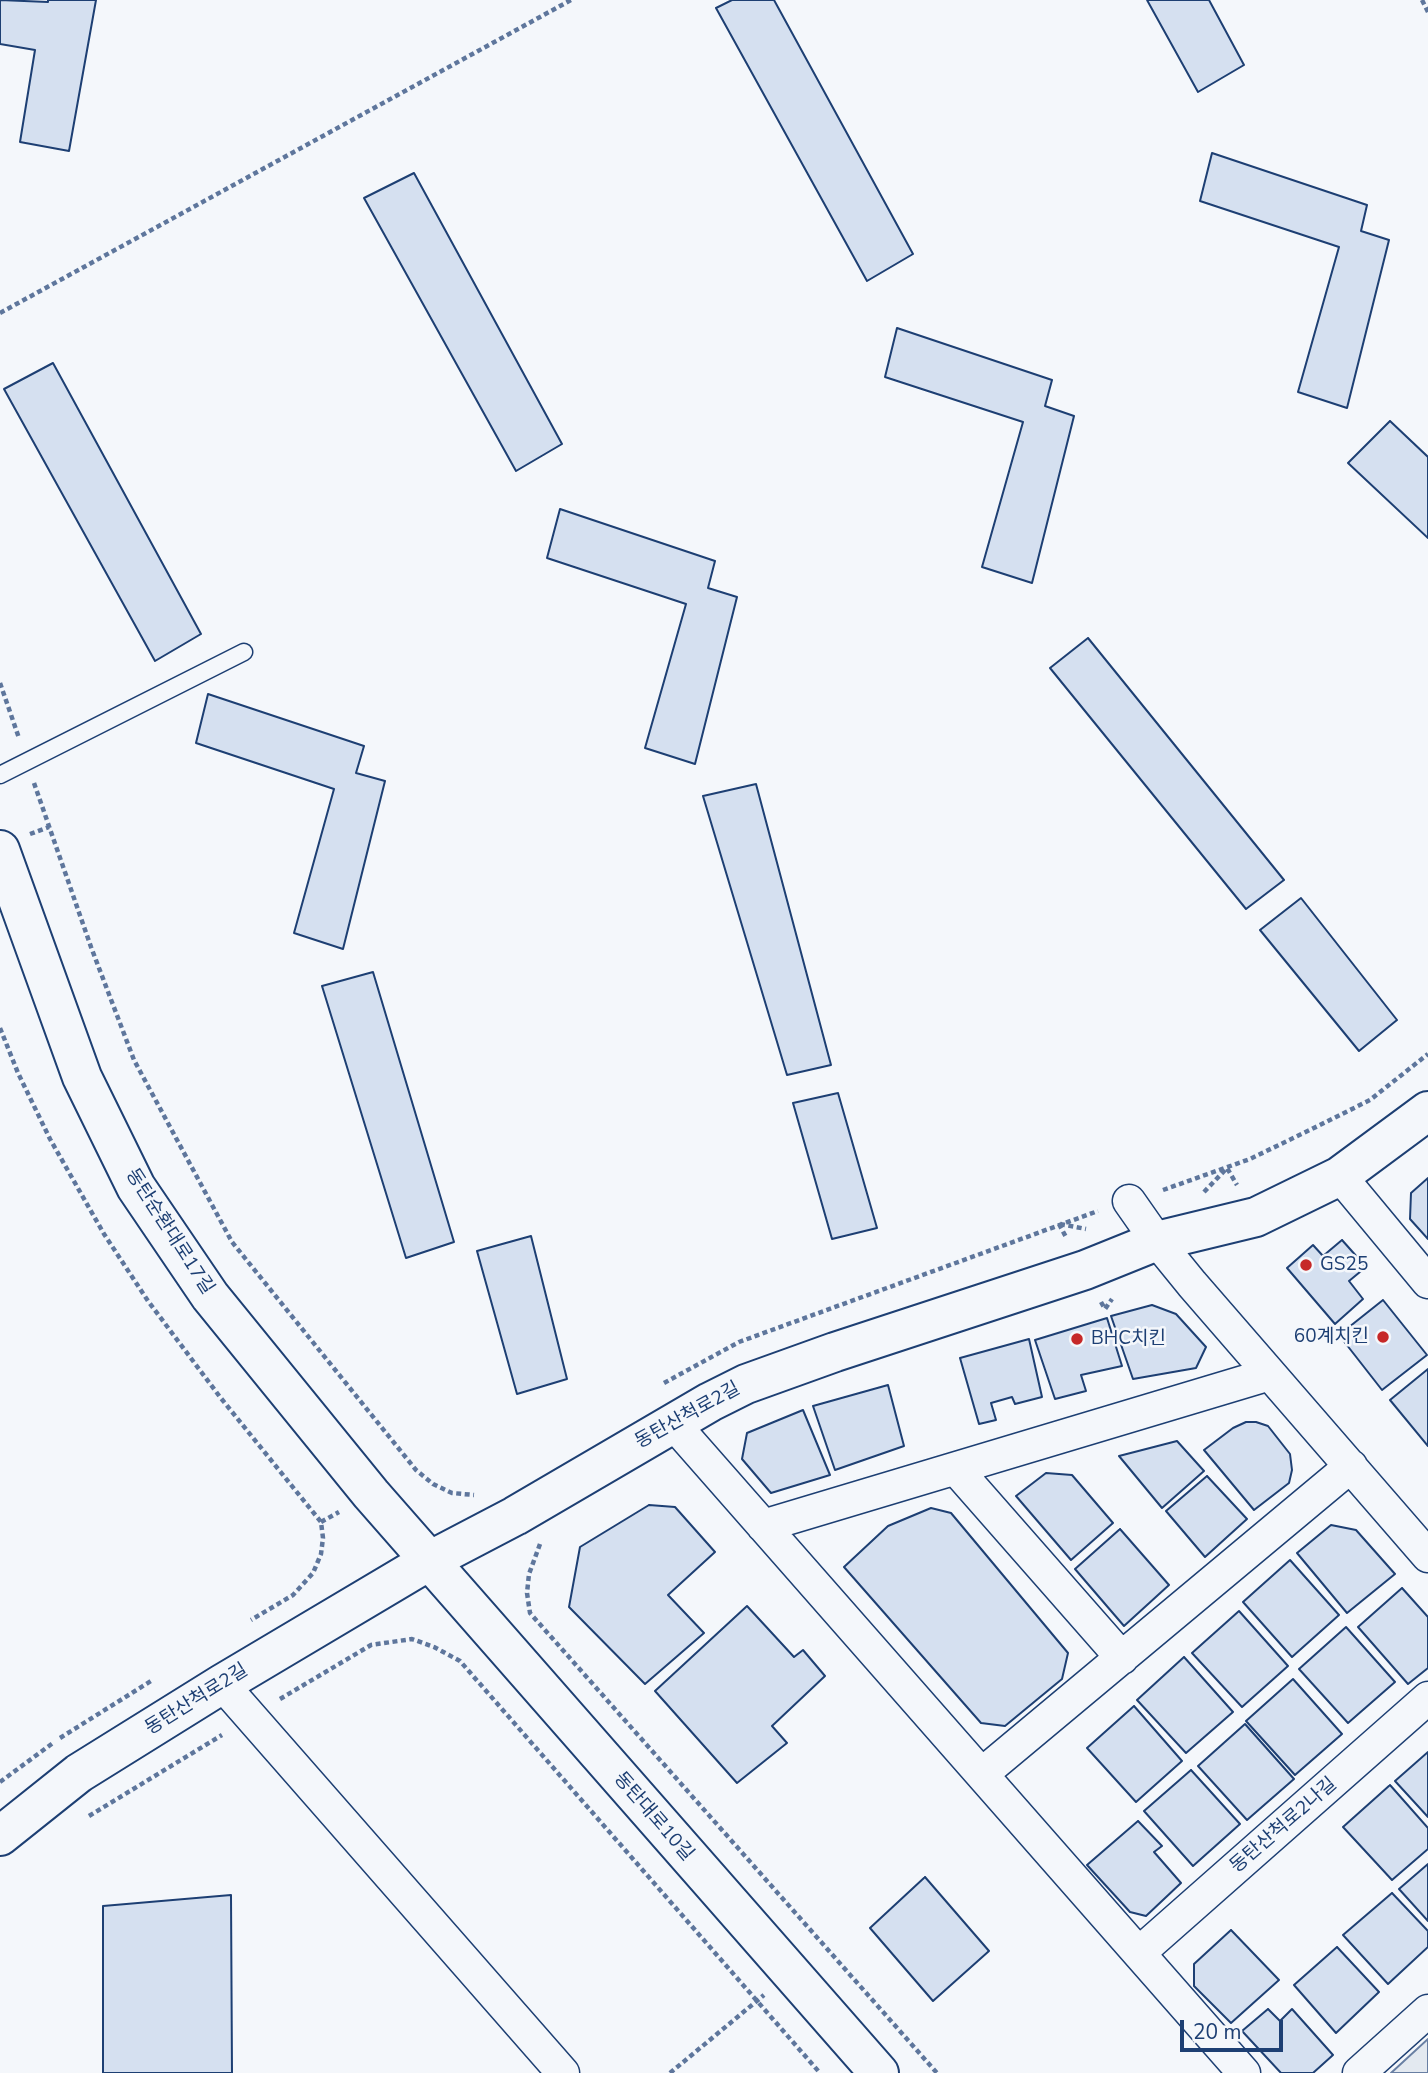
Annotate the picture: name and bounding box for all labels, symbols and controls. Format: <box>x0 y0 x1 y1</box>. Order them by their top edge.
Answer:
street label: 동탄순환대로17길 <box>120 1165 218 1299</box>
place label: GS25 <box>1320 1254 1368 1276</box>
marker: GS25 <box>1298 1257 1314 1273</box>
place label: 60계치킨 <box>1294 1326 1369 1348</box>
place label: BHC치킨 <box>1091 1328 1166 1350</box>
marker: 60계치킨 <box>1375 1329 1391 1345</box>
marker: BHC치킨 <box>1069 1331 1085 1347</box>
street label: 동탄산척로2길 <box>632 1378 744 1454</box>
street label: 동탄산척로2길 <box>142 1660 252 1740</box>
street label: 동탄대로10길 <box>608 1768 698 1866</box>
street label: 동탄산척로2나길 <box>1226 1774 1342 1878</box>
scale bar <box>1183 2007 1286 2050</box>
text: 20 m <box>1193 2018 1242 2046</box>

